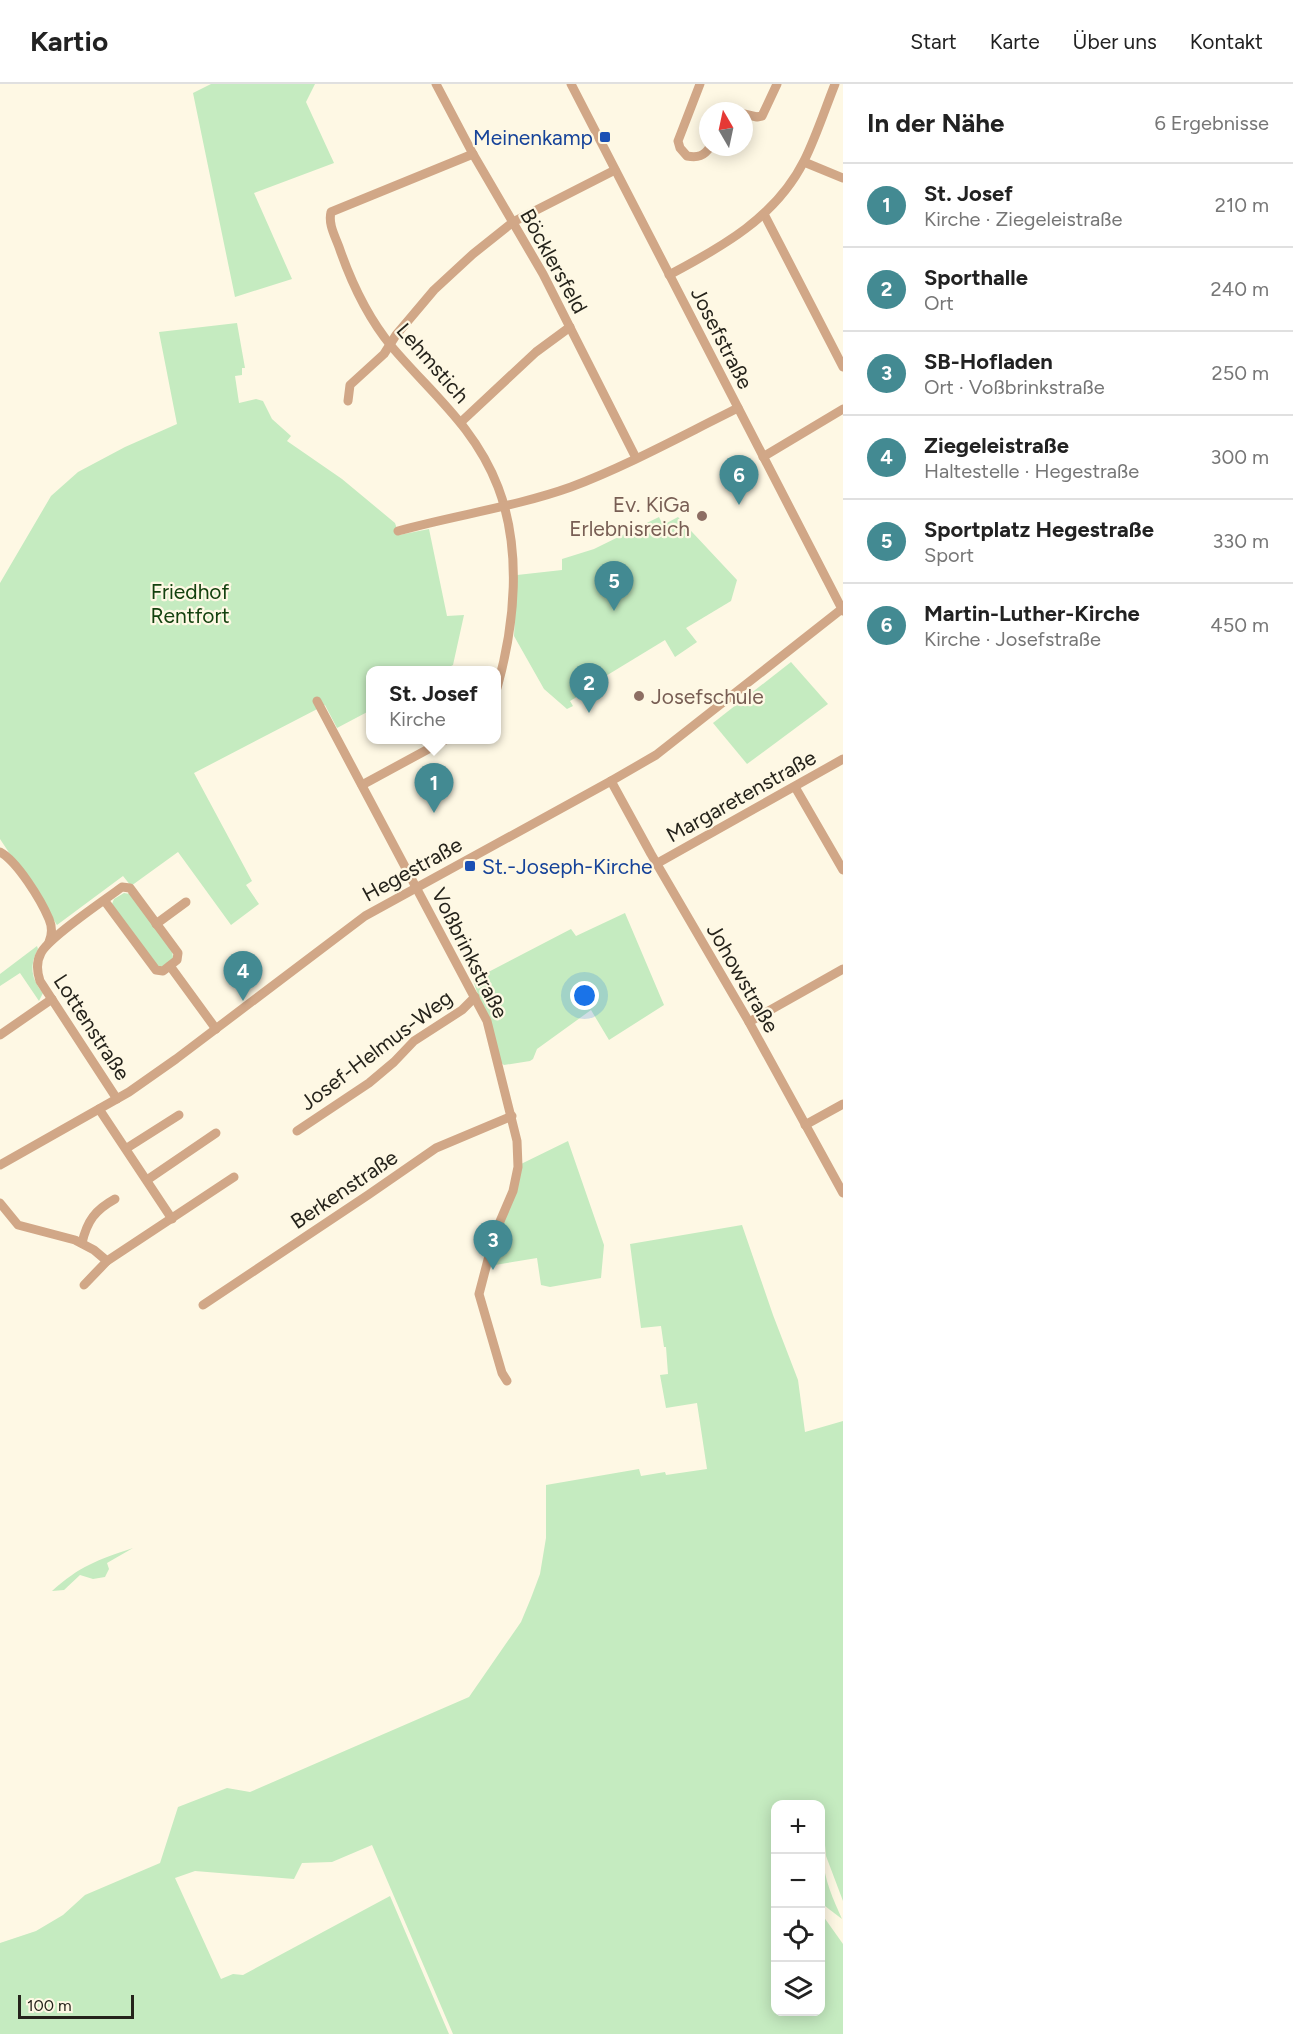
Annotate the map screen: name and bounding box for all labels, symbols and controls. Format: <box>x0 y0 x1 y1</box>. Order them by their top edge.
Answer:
text: Kartio <box>30 24 108 58</box>
text: Start <box>910 29 957 54</box>
text: Karte <box>990 29 1040 54</box>
text: Über uns <box>1073 29 1157 54</box>
text: Kontakt <box>1190 29 1263 54</box>
north arrow <box>699 102 753 156</box>
text: In der Nähe <box>867 107 1004 139</box>
text: 6 Ergebnisse <box>1154 111 1269 135</box>
place label: Meinenkamp <box>473 125 593 150</box>
marker: Meinenkamp <box>598 130 612 144</box>
text: St. Josef <box>924 180 1013 207</box>
text: 1 <box>882 193 891 217</box>
text: 210 m <box>1215 193 1269 217</box>
street label: Böcklersfeld <box>515 204 593 318</box>
text: Kirche · Ziegeleistraße <box>924 207 1123 231</box>
text: Sporthalle <box>924 264 1028 291</box>
text: 2 <box>881 277 892 301</box>
text: 240 m <box>1211 277 1269 301</box>
street label: Josefstraße <box>686 283 758 393</box>
text: Ort <box>924 291 954 315</box>
street label: Lehmstich <box>392 318 474 408</box>
text: SB-Hofladen <box>924 348 1053 375</box>
text: 3 <box>881 361 892 385</box>
text: 250 m <box>1212 361 1269 385</box>
text: Ort · Voßbrinkstraße <box>924 375 1105 399</box>
text: Ziegeleistraße <box>924 432 1069 459</box>
text: 4 <box>880 445 893 469</box>
text: 300 m <box>1211 445 1269 469</box>
pin: 6 <box>720 456 758 505</box>
text: Haltestelle · Hegestraße <box>924 459 1139 483</box>
place label: Ev. KiGa Erlebnisreich <box>569 492 690 541</box>
marker: Ev. KiGa Erlebnisreich <box>695 509 709 523</box>
text: Sportplatz Hegestraße <box>924 516 1154 543</box>
text: 5 <box>881 529 892 553</box>
text: 330 m <box>1212 529 1269 553</box>
text: Sport <box>924 543 974 567</box>
pin: 5 <box>594 562 634 611</box>
park label: Friedhof Rentfort <box>150 579 230 628</box>
text: Martin-Luther-Kirche <box>924 600 1140 627</box>
text: 6 <box>881 613 892 637</box>
text: 450 m <box>1210 613 1269 637</box>
text: Kirche · Josefstraße <box>924 627 1101 651</box>
pin: 2 <box>570 664 608 713</box>
popup <box>366 666 501 744</box>
text: St. Josef <box>389 680 478 707</box>
place label: Josefschule <box>651 684 764 709</box>
marker: Josefschule <box>632 689 646 703</box>
text: Kirche <box>389 707 446 731</box>
street label: Margaretenstraße <box>662 745 820 847</box>
pin: 1 <box>414 764 454 813</box>
street label: Hegestraße <box>358 831 466 907</box>
place label: St.-Joseph-Kirche <box>482 854 652 879</box>
marker: St.-Joseph-Kirche <box>463 859 477 873</box>
street label: Voßbrinkstraße <box>426 884 514 1022</box>
street label: Johowstraße <box>702 919 784 1037</box>
pin: 4 <box>224 952 262 1001</box>
street label: Lottenstraße <box>49 969 135 1085</box>
your location <box>570 981 599 1010</box>
street label: Josef-Helmus-Weg <box>295 985 457 1115</box>
street label: Berkenstraße <box>286 1144 402 1234</box>
pin: 3 <box>474 1220 512 1270</box>
map controls <box>771 1800 825 2016</box>
button: + <box>771 1800 825 1854</box>
button: − <box>771 1854 825 1908</box>
button: locate <box>771 1908 825 1962</box>
button: layers <box>771 1962 825 2016</box>
scale bar <box>18 1992 134 2020</box>
text: 100 m <box>27 1996 72 2015</box>

